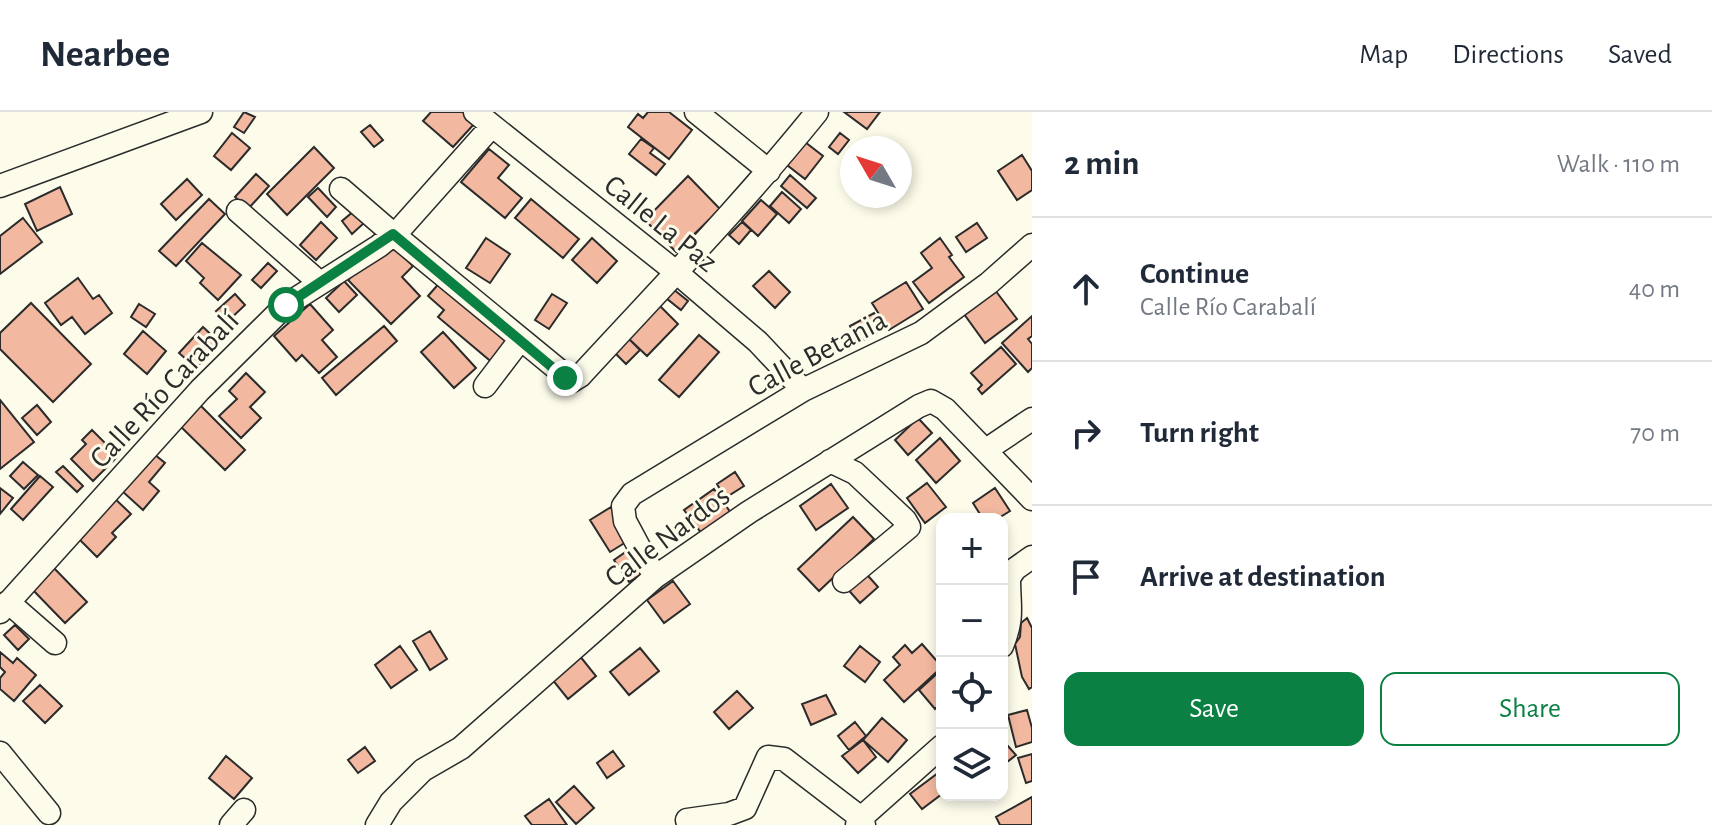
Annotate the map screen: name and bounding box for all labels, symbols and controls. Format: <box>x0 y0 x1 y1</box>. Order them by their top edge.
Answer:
text: Nearbee <box>40 36 170 74</box>
text: Map <box>1359 41 1408 69</box>
text: Directions <box>1452 41 1564 69</box>
text: Saved <box>1608 41 1672 69</box>
north arrow <box>840 136 912 208</box>
text: 2 min <box>1064 147 1139 181</box>
text: Walk · 110 m <box>1557 151 1680 177</box>
street label: Calle La Paz <box>598 170 722 278</box>
text: Continue <box>1140 259 1249 289</box>
icon: ahead <box>1064 267 1108 311</box>
text: 40 m <box>1629 276 1680 302</box>
route start <box>268 287 304 323</box>
text: Calle Río Carabalí <box>1140 294 1316 320</box>
street label: Calle Río Carabalí <box>85 305 245 474</box>
street label: Calle Betania <box>743 305 892 403</box>
route end <box>547 360 583 396</box>
icon: right <box>1064 411 1108 455</box>
text: Turn right <box>1140 418 1259 448</box>
text: 70 m <box>1630 420 1680 446</box>
street label: Calle Nardos <box>600 480 736 593</box>
map controls <box>936 513 1008 801</box>
button: + <box>936 513 1008 585</box>
icon: arrive <box>1064 555 1108 599</box>
text: Arrive at destination <box>1140 562 1386 592</box>
button: − <box>936 585 1008 657</box>
button: locate <box>936 657 1008 729</box>
button: Save <box>1064 672 1364 746</box>
button: Share <box>1380 672 1680 746</box>
button: layers <box>936 729 1008 801</box>

